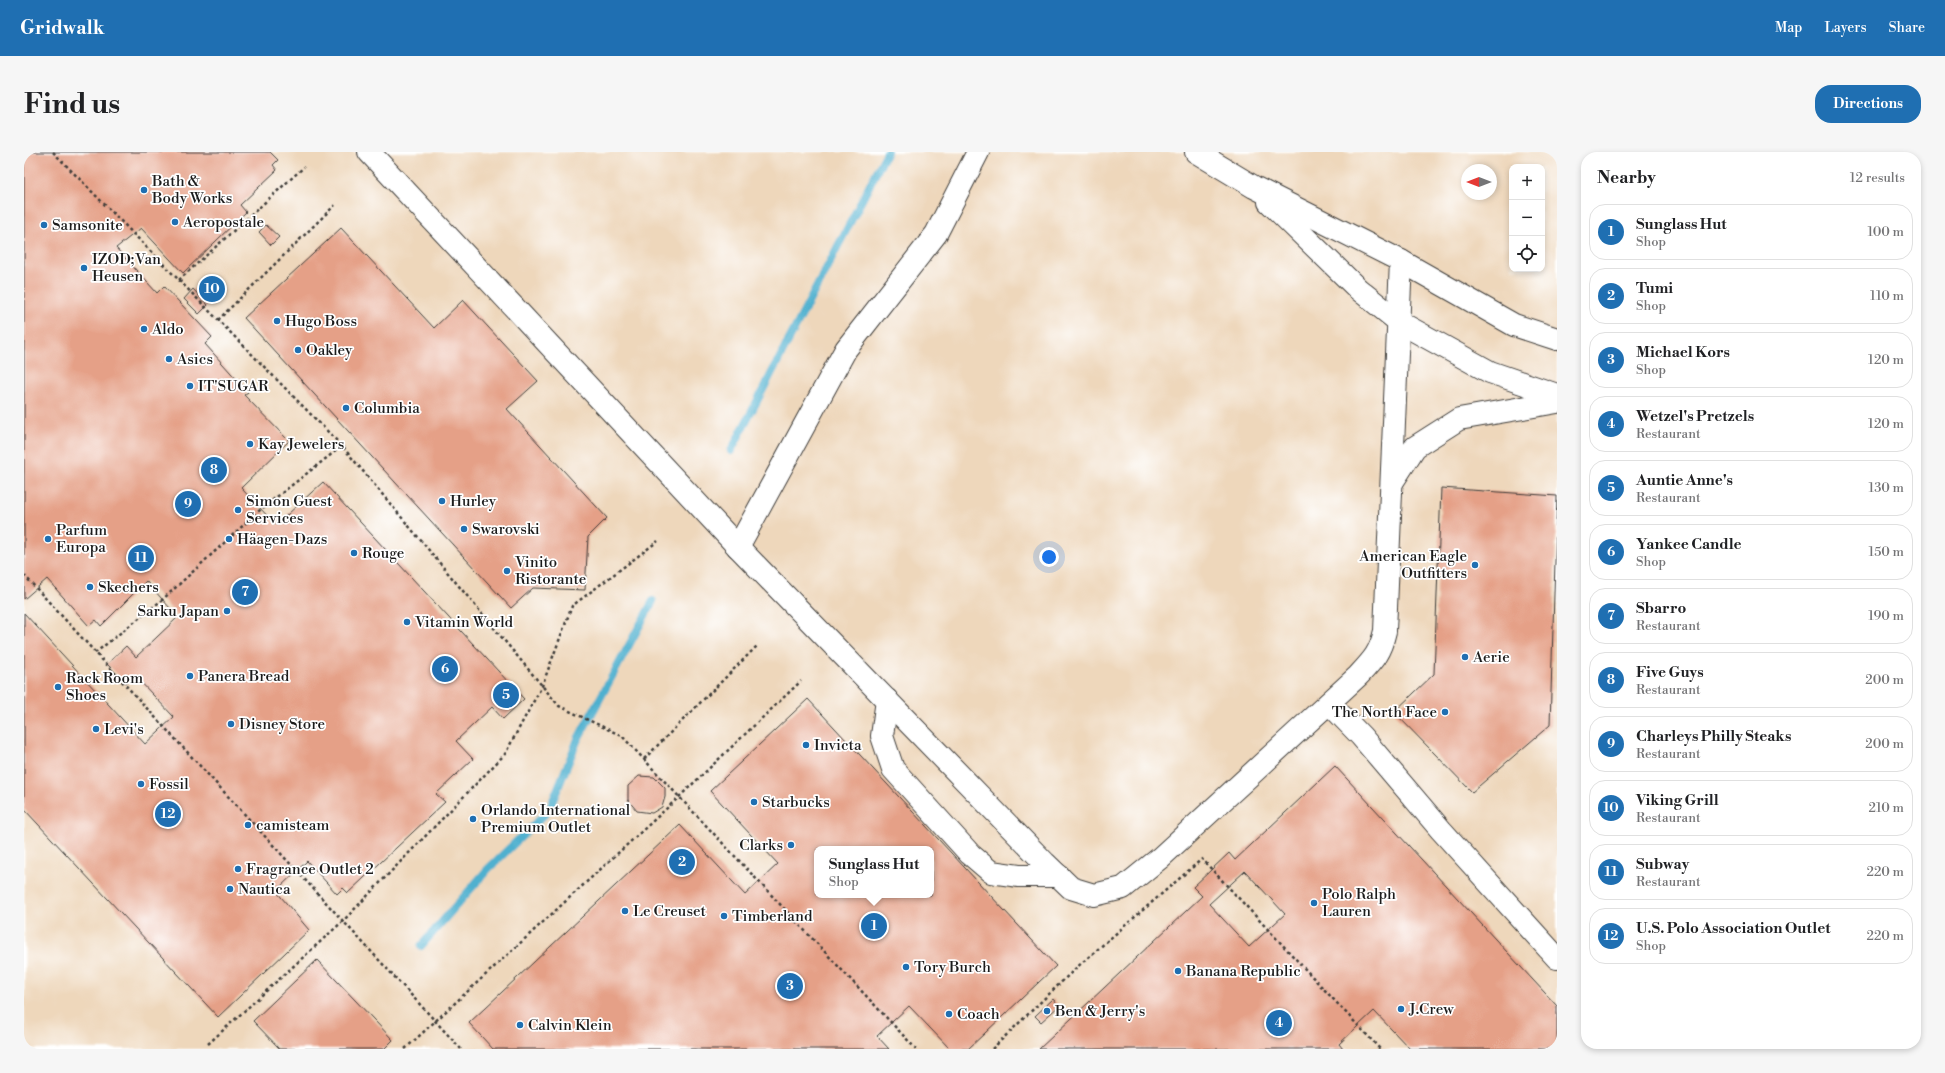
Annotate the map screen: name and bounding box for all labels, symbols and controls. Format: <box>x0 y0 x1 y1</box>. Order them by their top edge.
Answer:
text: Gridwalk <box>20 16 104 40</box>
text: Map <box>1775 19 1802 37</box>
text: Layers <box>1824 19 1867 37</box>
text: Share <box>1889 19 1925 37</box>
button: Directions <box>1815 85 1921 123</box>
text: Find us <box>24 87 120 122</box>
north arrow <box>1461 164 1497 200</box>
map controls <box>1509 164 1545 272</box>
button: + <box>1509 164 1545 200</box>
text: Nearby <box>1597 167 1656 189</box>
text: 12 results <box>1850 170 1905 186</box>
place label: Bath & Body Works <box>151 172 232 208</box>
marker: Bath & Body Works <box>139 185 149 195</box>
button: − <box>1509 200 1545 236</box>
place label: Aeropostale <box>182 213 264 232</box>
text: Sunglass Hut <box>1636 215 1727 234</box>
place label: Samsonite <box>52 216 123 235</box>
marker: Aeropostale <box>170 217 180 227</box>
marker: Samsonite <box>39 220 49 230</box>
text: 1 <box>1608 224 1614 240</box>
text: 100 m <box>1868 224 1904 240</box>
text: Shop <box>1636 234 1666 250</box>
button: locate <box>1509 236 1545 272</box>
place label: IZOD;Van Heusen <box>92 250 161 286</box>
marker: IZOD;Van Heusen <box>79 263 89 273</box>
pin: 10 <box>199 274 225 304</box>
text: Tumi <box>1636 279 1673 298</box>
text: 2 <box>1607 288 1615 304</box>
text: 110 m <box>1870 288 1904 304</box>
text: Shop <box>1636 298 1666 314</box>
place label: Hugo Boss <box>285 312 357 331</box>
marker: Hugo Boss <box>272 316 282 326</box>
place label: Aldo <box>151 320 184 339</box>
marker: Aldo <box>139 324 149 334</box>
place label: Oakley <box>306 341 353 360</box>
text: Michael Kors <box>1636 343 1730 362</box>
marker: Oakley <box>293 345 303 355</box>
place label: Asics <box>176 350 213 369</box>
text: 3 <box>1607 352 1615 368</box>
text: 120 m <box>1868 352 1904 368</box>
marker: Asics <box>164 354 174 364</box>
text: Shop <box>1636 362 1666 378</box>
place label: IT'SUGAR <box>198 377 269 396</box>
marker: IT'SUGAR <box>185 381 195 391</box>
place label: Columbia <box>354 399 420 418</box>
marker: Columbia <box>341 403 351 413</box>
text: Wetzel's Pretzels <box>1636 407 1754 426</box>
text: 4 <box>1607 416 1615 432</box>
text: 120 m <box>1868 416 1904 432</box>
text: Restaurant <box>1636 426 1701 442</box>
place label: Kay Jewelers <box>258 435 344 454</box>
marker: Kay Jewelers <box>245 439 255 449</box>
pin: 8 <box>201 455 227 485</box>
text: Auntie Anne's <box>1636 471 1733 490</box>
text: 5 <box>1607 480 1615 496</box>
text: 130 m <box>1869 480 1904 496</box>
pin: 9 <box>175 489 201 519</box>
text: Restaurant <box>1636 490 1701 506</box>
place label: Simon Guest Services <box>246 492 333 528</box>
place label: Hurley <box>450 492 497 511</box>
marker: Hurley <box>437 496 447 506</box>
marker: Simon Guest Services <box>233 505 243 515</box>
place label: Swarovski <box>472 520 540 539</box>
place label: Parfum Europa <box>56 521 107 557</box>
marker: Swarovski <box>459 524 469 534</box>
place label: Häagen-Dazs <box>237 530 327 549</box>
marker: Parfum Europa <box>43 534 53 544</box>
marker: Häagen-Dazs <box>224 534 234 544</box>
text: Yankee Candle <box>1636 535 1742 554</box>
pin: 11 <box>128 543 154 573</box>
place label: Rouge <box>362 544 404 563</box>
text: 6 <box>1607 544 1615 560</box>
text: 150 m <box>1869 544 1904 560</box>
your location <box>1039 547 1059 567</box>
place label: American Eagle Outfitters <box>1358 547 1467 583</box>
marker: Rouge <box>349 548 359 558</box>
place label: Vinito Ristorante <box>514 553 586 589</box>
text: Shop <box>1636 554 1666 570</box>
marker: American Eagle Outfitters <box>1470 560 1480 570</box>
marker: Vinito Ristorante <box>502 566 512 576</box>
pin: 7 <box>232 577 258 607</box>
place label: Skechers <box>98 578 159 597</box>
marker: Skechers <box>85 582 95 592</box>
text: Sbarro <box>1636 599 1686 618</box>
place label: Sarku Japan <box>137 602 219 621</box>
marker: Sarku Japan <box>222 606 232 616</box>
text: 7 <box>1607 608 1615 624</box>
text: 190 m <box>1868 608 1904 624</box>
place label: Vitamin World <box>414 613 514 632</box>
marker: Vitamin World <box>402 617 412 627</box>
text: Restaurant <box>1636 618 1701 634</box>
place label: Aerie <box>1472 648 1510 667</box>
marker: Aerie <box>1460 652 1470 662</box>
pin: 6 <box>432 654 458 684</box>
text: Five Guys <box>1636 663 1704 682</box>
place label: Panera Bread <box>198 667 290 686</box>
place label: Rack Room Shoes <box>66 669 143 705</box>
marker: Panera Bread <box>185 671 195 681</box>
text: 8 <box>1607 672 1615 688</box>
text: 200 m <box>1865 672 1904 688</box>
pin: 5 <box>493 680 519 710</box>
marker: Rack Room Shoes <box>53 682 63 692</box>
text: Restaurant <box>1636 682 1701 698</box>
place label: The North Face <box>1332 703 1437 722</box>
marker: The North Face <box>1440 707 1450 717</box>
place label: Disney Store <box>239 715 325 734</box>
marker: Disney Store <box>226 719 236 729</box>
place label: Levi's <box>104 720 144 739</box>
marker: Levi's <box>91 724 101 734</box>
text: Charleys Philly Steaks <box>1636 727 1791 746</box>
place label: Invicta <box>814 736 862 755</box>
text: 9 <box>1607 736 1615 752</box>
text: 200 m <box>1865 736 1904 752</box>
marker: Invicta <box>801 740 811 750</box>
text: Restaurant <box>1636 746 1701 762</box>
place label: Fossil <box>149 775 189 794</box>
marker: Fossil <box>136 779 146 789</box>
text: Viking Grill <box>1636 791 1719 810</box>
place label: Starbucks <box>762 793 830 812</box>
marker: Starbucks <box>749 797 759 807</box>
pin: 12 <box>155 799 181 829</box>
text: 10 <box>1603 800 1619 816</box>
text: 210 m <box>1869 800 1904 816</box>
place label: Orlando International Premium Outlet <box>481 801 631 837</box>
text: Restaurant <box>1636 810 1701 826</box>
marker: Orlando International Premium Outlet <box>468 814 478 824</box>
place label: camisteam <box>256 816 329 835</box>
marker: camisteam <box>243 820 253 830</box>
place label: Clarks <box>739 836 783 855</box>
marker: Clarks <box>786 840 796 850</box>
popup <box>814 846 934 898</box>
pin: 2 <box>669 847 695 877</box>
text: Sunglass Hut <box>829 855 919 874</box>
text: Subway <box>1636 855 1689 874</box>
place label: Fragrance Outlet 2 <box>246 860 374 879</box>
marker: Fragrance Outlet 2 <box>233 864 243 874</box>
text: 11 <box>1605 864 1617 880</box>
text: 220 m <box>1866 864 1904 880</box>
text: Shop <box>829 874 859 890</box>
text: Restaurant <box>1636 874 1701 890</box>
place label: Nautica <box>238 880 291 899</box>
marker: Nautica <box>225 884 235 894</box>
place label: Polo Ralph Lauren <box>1322 885 1396 921</box>
marker: Polo Ralph Lauren <box>1309 898 1319 908</box>
place label: Le Creuset <box>633 902 707 921</box>
marker: Le Creuset <box>620 906 630 916</box>
place label: Timberland <box>732 907 813 926</box>
marker: Timberland <box>719 911 729 921</box>
pin: 1 <box>861 911 887 941</box>
text: U.S. Polo Association Outlet <box>1636 919 1831 938</box>
text: 12 <box>1604 928 1618 944</box>
text: 220 m <box>1866 928 1904 944</box>
text: Shop <box>1636 938 1666 954</box>
place label: Tory Burch <box>914 958 991 977</box>
marker: Tory Burch <box>901 962 911 972</box>
place label: Banana Republic <box>1185 962 1301 981</box>
marker: Banana Republic <box>1173 966 1183 976</box>
pin: 3 <box>777 971 803 1001</box>
place label: J.Crew <box>1408 1000 1454 1019</box>
place label: Ben & Jerry's <box>1054 1002 1145 1021</box>
marker: J.Crew <box>1396 1004 1406 1014</box>
place label: Coach <box>957 1005 1000 1024</box>
marker: Ben & Jerry's <box>1042 1006 1052 1016</box>
pin: 4 <box>1266 1008 1292 1038</box>
marker: Coach <box>944 1009 954 1019</box>
place label: Calvin Klein <box>528 1016 612 1035</box>
marker: Calvin Klein <box>515 1020 525 1030</box>

